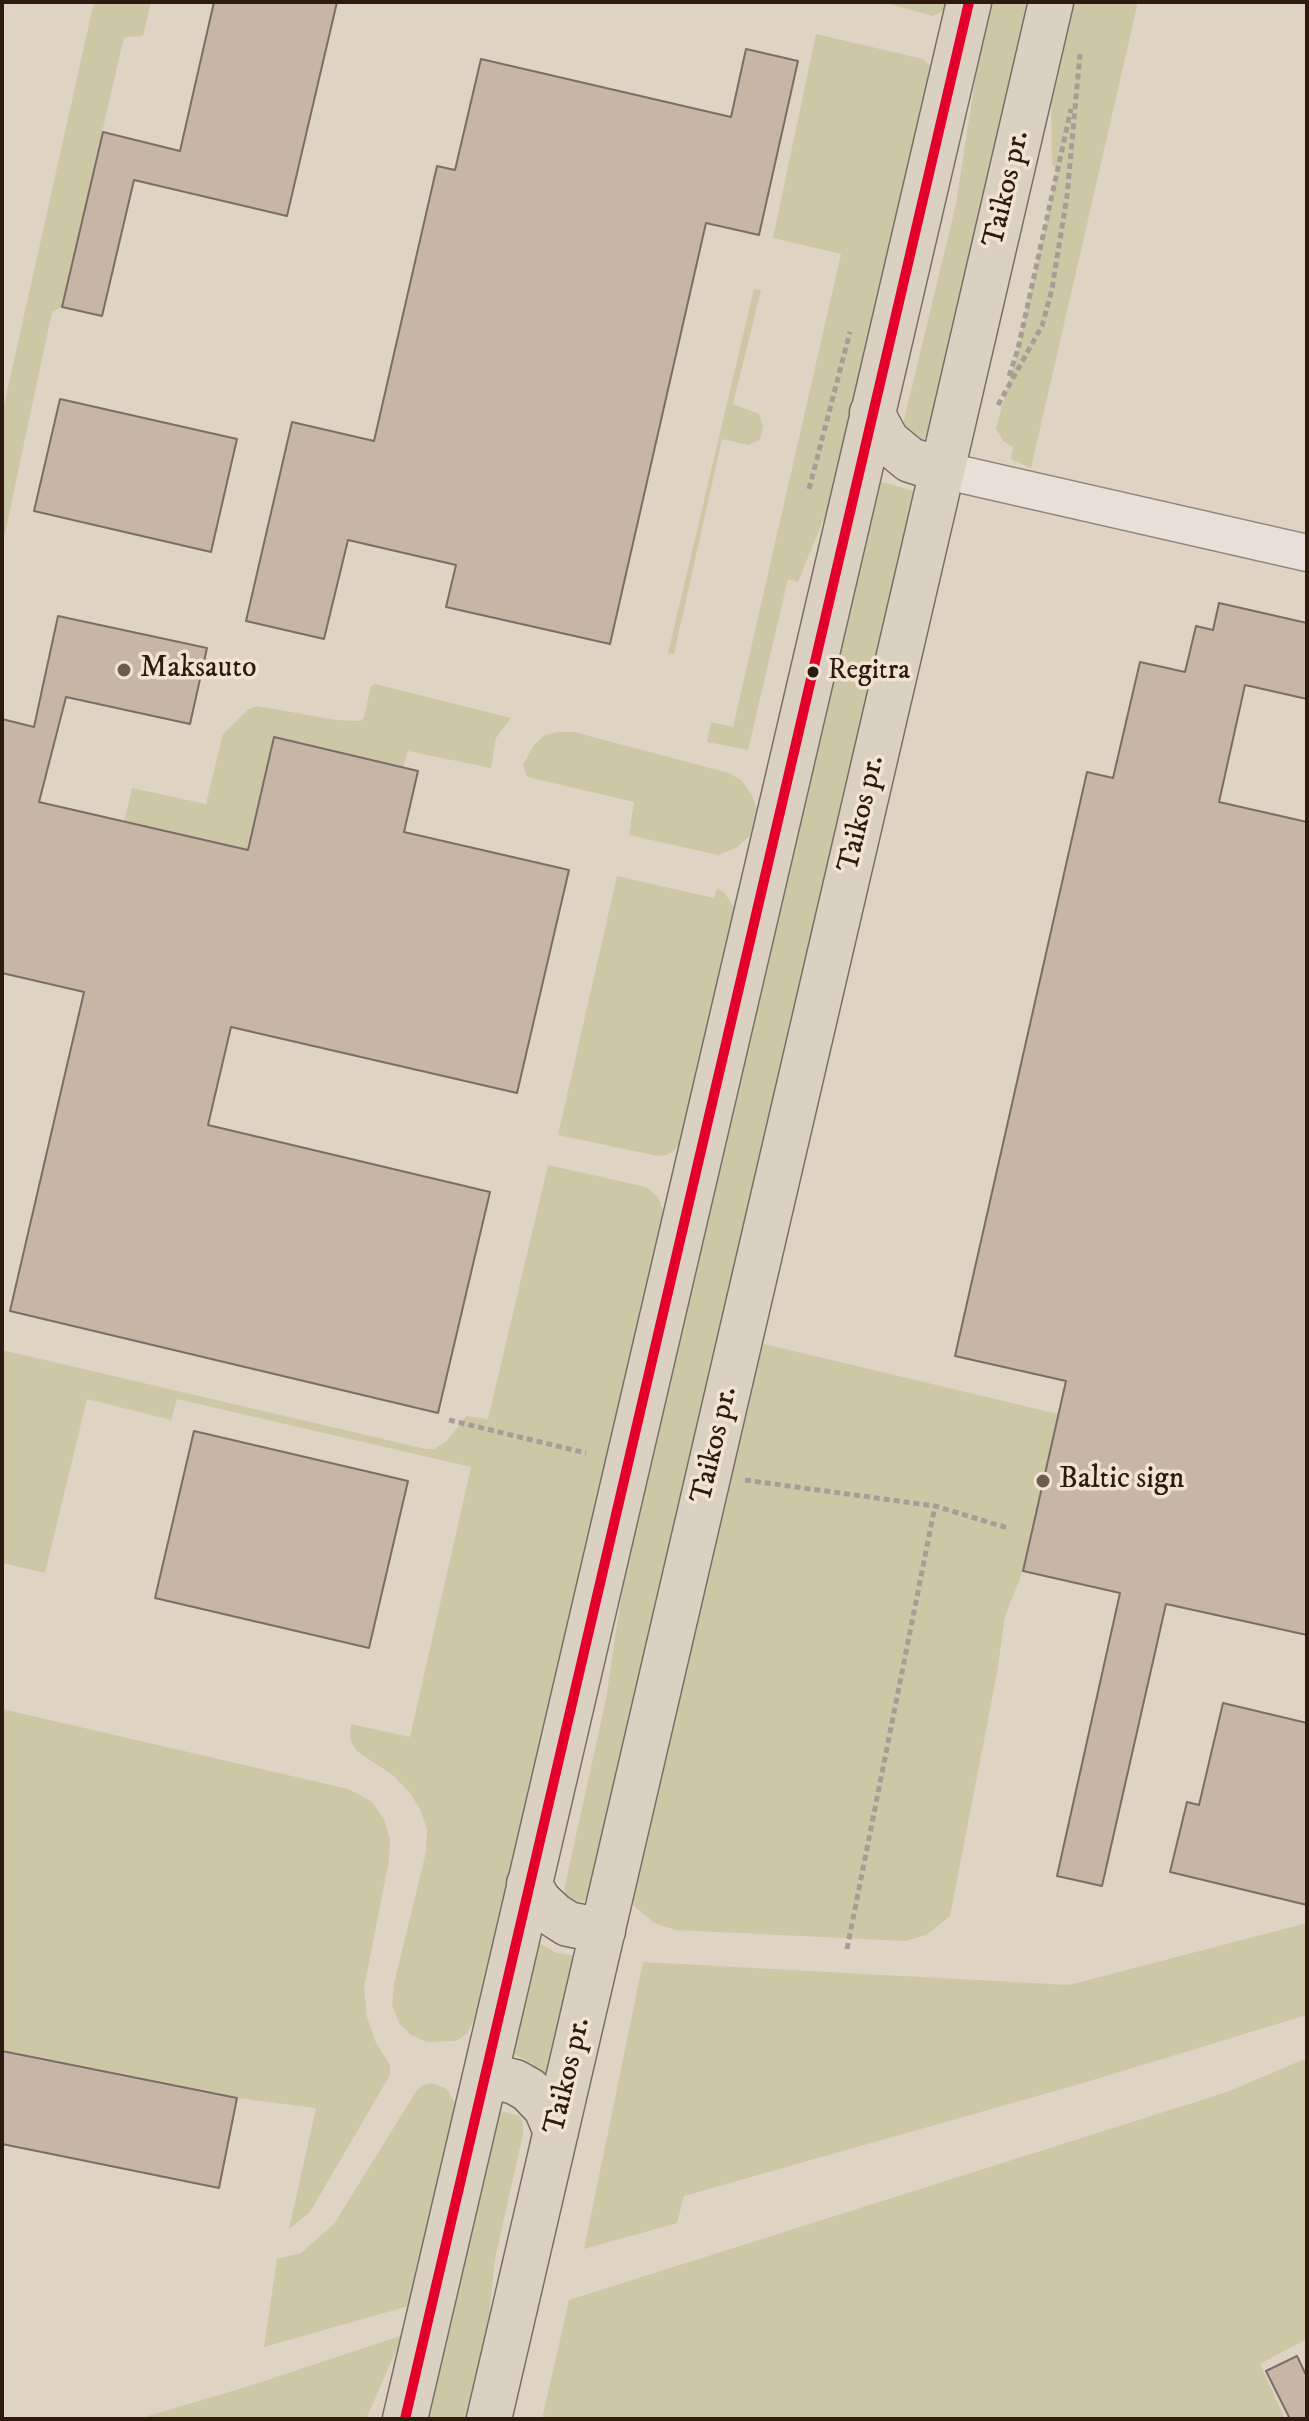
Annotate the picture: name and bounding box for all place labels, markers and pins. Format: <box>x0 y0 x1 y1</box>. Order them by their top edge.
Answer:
place label: Maksauto <box>140 652 256 688</box>
place label: Regitra <box>828 655 910 689</box>
marker: Maksauto <box>115 661 133 679</box>
marker: Regitra <box>805 664 821 680</box>
place label: Baltic sign <box>1059 1463 1184 1499</box>
marker: Baltic sign <box>1034 1472 1052 1490</box>

